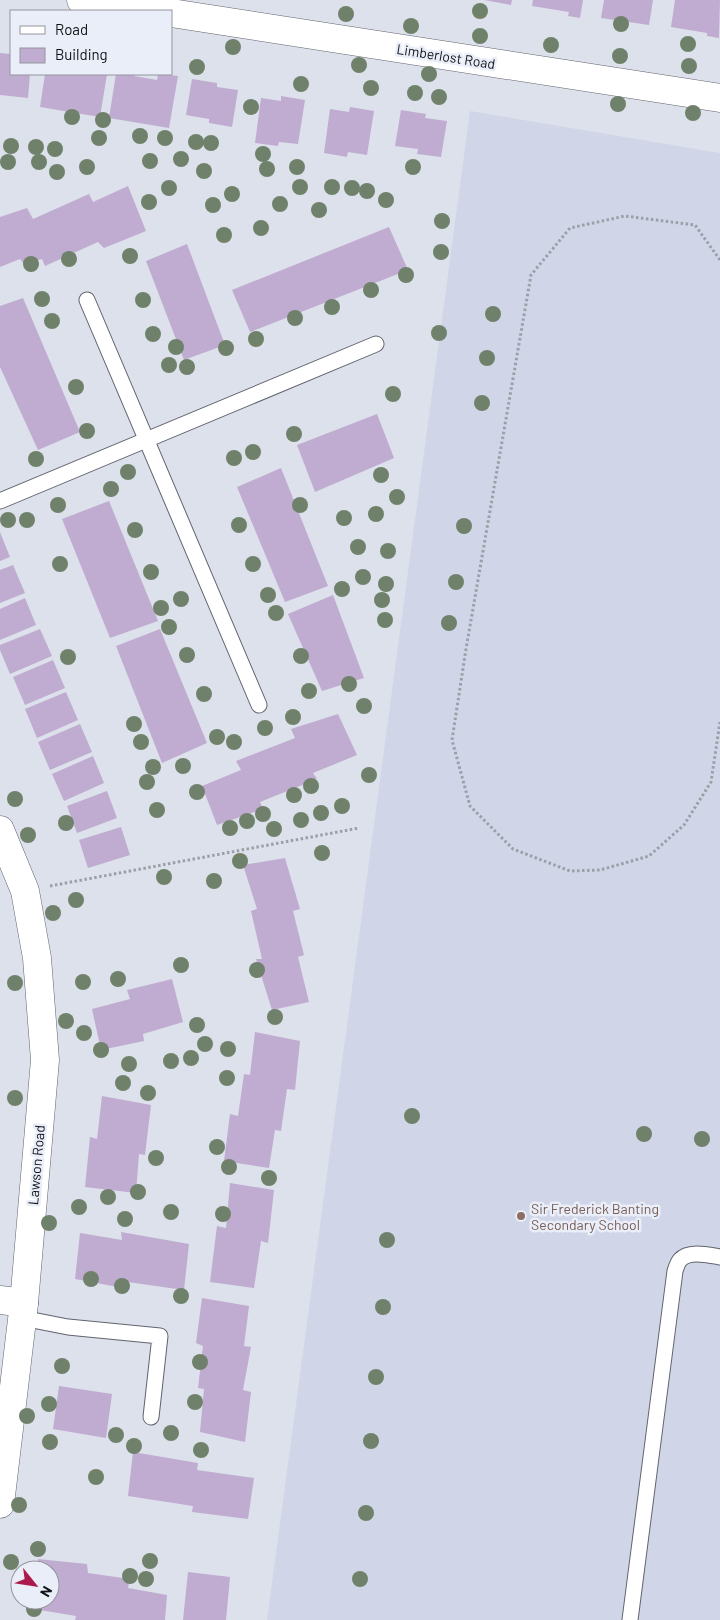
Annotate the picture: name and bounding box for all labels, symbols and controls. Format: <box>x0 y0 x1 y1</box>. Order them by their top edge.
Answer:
legend <box>10 10 172 75</box>
text: Road <box>55 20 88 38</box>
street label: Limberlost Road <box>395 40 497 72</box>
text: Building <box>55 45 108 63</box>
street label: Lawson Road <box>24 1124 48 1206</box>
place label: Sir Frederick Banting Secondary School <box>531 1200 659 1233</box>
marker: Sir Frederick Banting Secondary School <box>515 1210 527 1222</box>
north arrow <box>10 1560 60 1610</box>
text: N <box>37 1583 56 1600</box>

